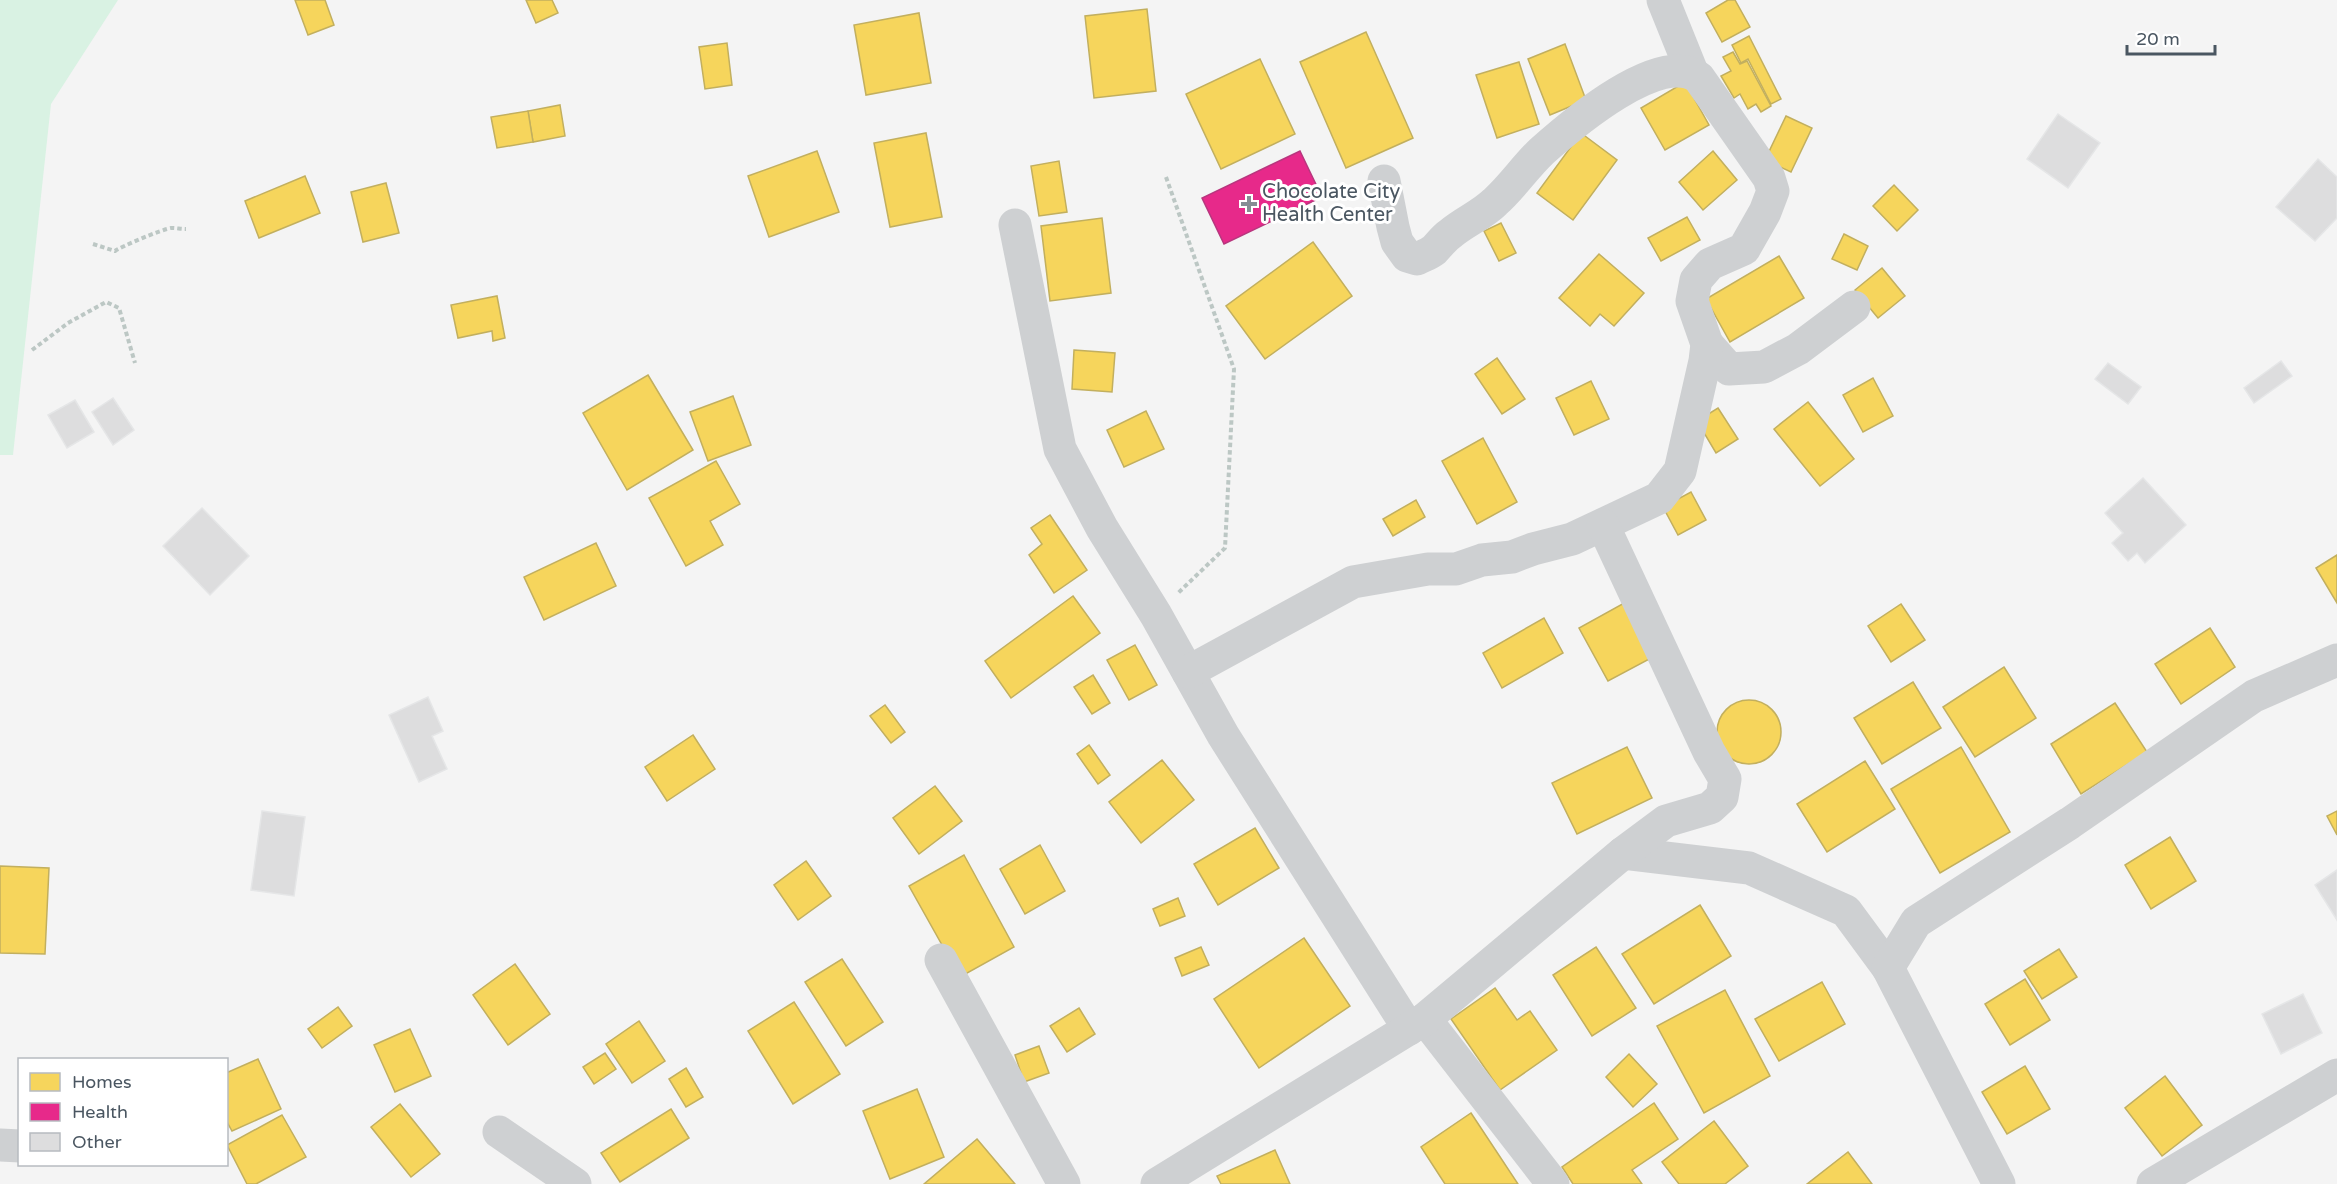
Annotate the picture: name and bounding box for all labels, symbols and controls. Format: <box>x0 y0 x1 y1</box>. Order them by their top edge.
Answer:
scale bar <box>2127 18 2216 56</box>
text: 20 m <box>2136 28 2180 50</box>
place label: Chocolate City Health Center <box>1262 180 1400 227</box>
marker: Chocolate City Health Center <box>1240 195 1258 213</box>
legend <box>18 1058 228 1166</box>
text: Homes <box>72 1071 132 1093</box>
text: Health <box>72 1101 128 1123</box>
text: Other <box>72 1131 122 1153</box>

